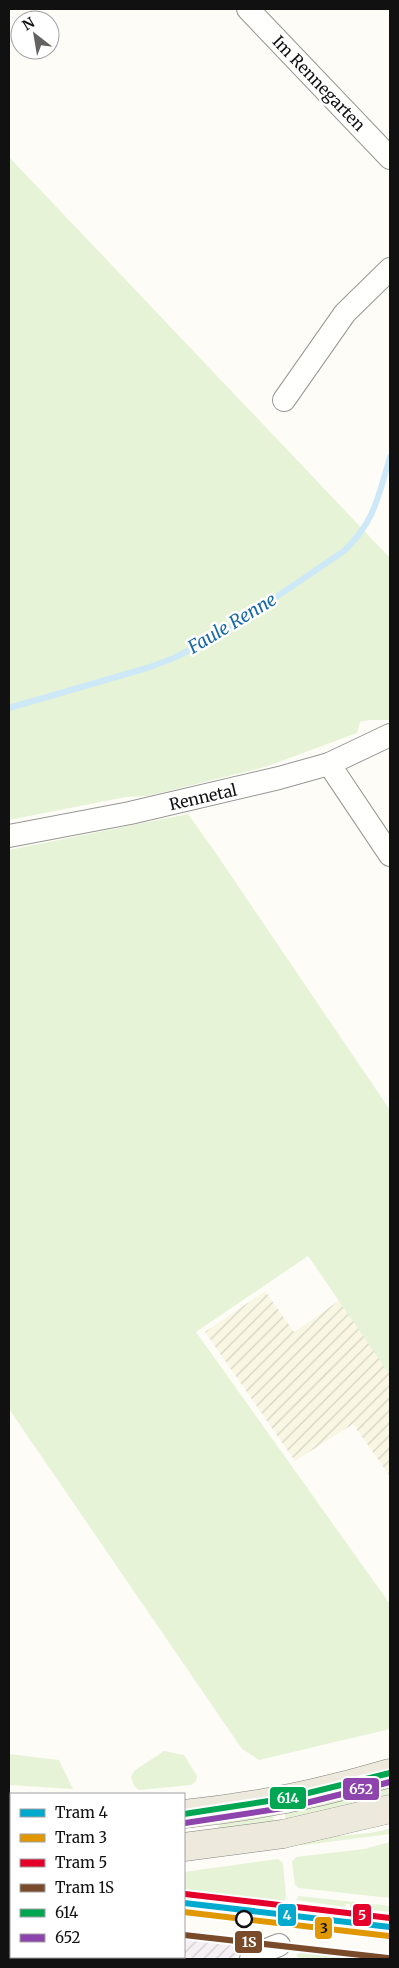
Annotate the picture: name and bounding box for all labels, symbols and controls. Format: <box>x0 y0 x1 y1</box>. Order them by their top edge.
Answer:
north arrow <box>10 10 60 60</box>
text: N <box>19 13 38 34</box>
street label: Im Rennegarten <box>268 31 370 135</box>
water label: Faule Renne <box>183 588 281 659</box>
street label: Rennetal <box>167 779 239 815</box>
line badge: 652 <box>342 1777 380 1801</box>
text: 652 <box>349 1780 373 1798</box>
line badge: 614 <box>269 1786 307 1810</box>
text: 614 <box>277 1789 299 1807</box>
legend <box>10 1793 185 1958</box>
text: Tram 4 <box>55 1803 108 1822</box>
text: Tram 3 <box>55 1828 107 1847</box>
text: Tram 5 <box>55 1853 107 1872</box>
text: Tram 1S <box>55 1878 114 1897</box>
text: 614 <box>55 1903 78 1922</box>
line badge: 4 <box>277 1903 297 1927</box>
line badge: 5 <box>352 1903 372 1927</box>
text: 4 <box>283 1906 292 1924</box>
text: 5 <box>358 1906 366 1924</box>
unlabelled marker <box>235 1910 253 1928</box>
line badge: 3 <box>314 1916 333 1940</box>
text: 3 <box>320 1919 328 1937</box>
text: 652 <box>55 1928 81 1947</box>
line badge: 1S <box>234 1930 263 1954</box>
text: 1S <box>242 1933 257 1951</box>

